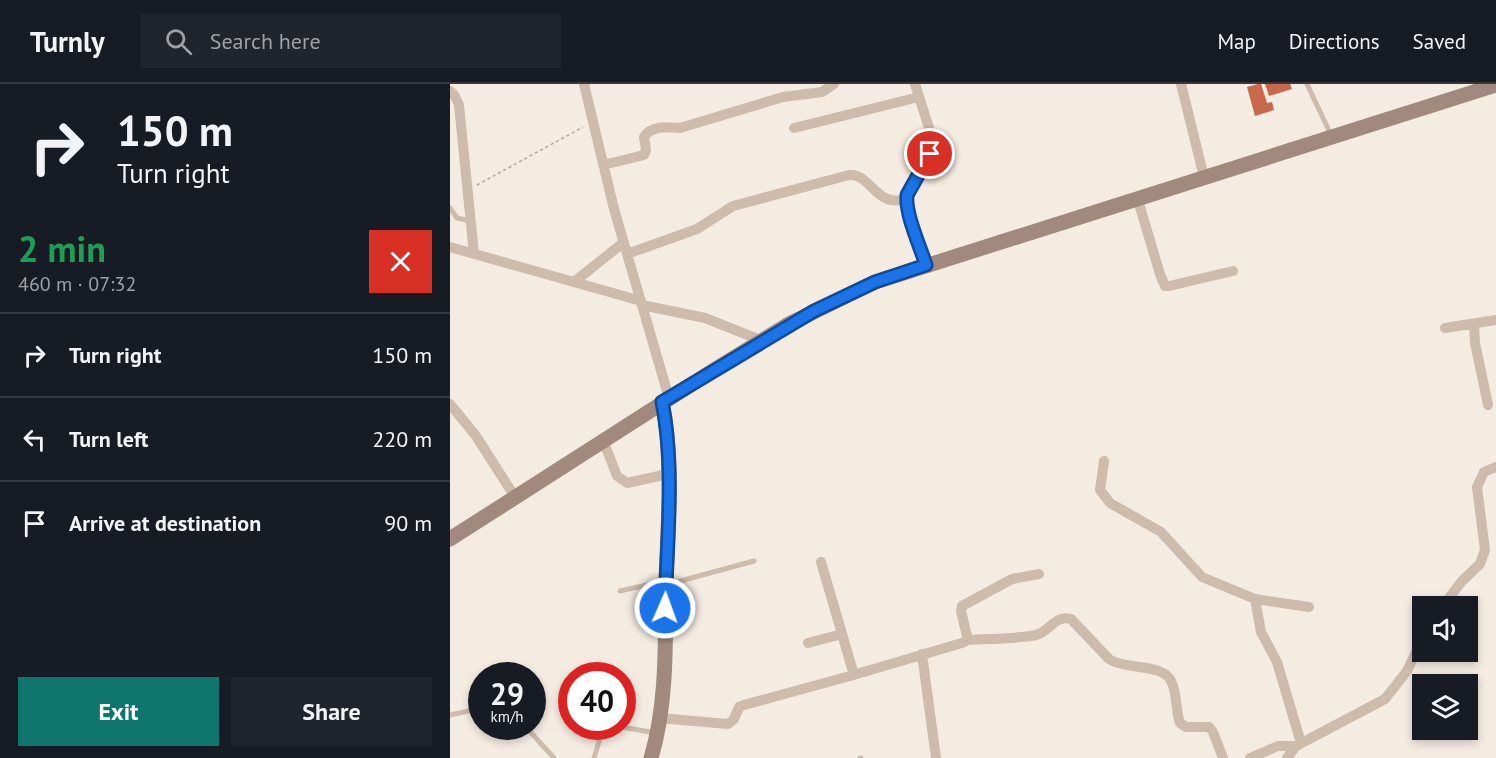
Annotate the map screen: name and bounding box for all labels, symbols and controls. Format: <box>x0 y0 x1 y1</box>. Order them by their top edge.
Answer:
search box <box>141 14 561 68</box>
text: Turnly <box>30 23 105 60</box>
icon: search <box>162 25 195 58</box>
text: Search here <box>210 27 321 55</box>
text: Map <box>1217 28 1256 55</box>
text: Directions <box>1289 28 1380 55</box>
text: Saved <box>1413 28 1466 55</box>
text: 150 m <box>117 103 233 158</box>
icon: right <box>18 108 96 186</box>
pin <box>904 128 955 179</box>
icon: arrive <box>913 137 946 170</box>
text: Turn right <box>117 156 230 190</box>
text: 2 min <box>18 225 106 272</box>
button: close <box>369 230 432 293</box>
text: 460 m · 07:32 <box>18 271 136 297</box>
icon: right <box>18 339 51 372</box>
text: Turn right <box>69 341 161 369</box>
text: 150 m <box>372 341 432 369</box>
icon: left <box>18 423 51 456</box>
text: Turn left <box>69 425 149 453</box>
text: 220 m <box>372 425 432 453</box>
icon: arrive <box>18 507 51 540</box>
text: Arrive at destination <box>69 509 261 537</box>
text: 90 m <box>384 509 432 537</box>
position arrow <box>633 576 697 640</box>
map controls <box>1412 596 1478 740</box>
button: sound <box>1412 596 1478 662</box>
speed limit sign: 40 <box>558 662 636 740</box>
text: 29 <box>490 674 524 713</box>
button: layers <box>1412 674 1478 740</box>
button: Exit <box>18 677 219 746</box>
button: Share <box>231 677 432 746</box>
text: km/h <box>491 707 523 726</box>

